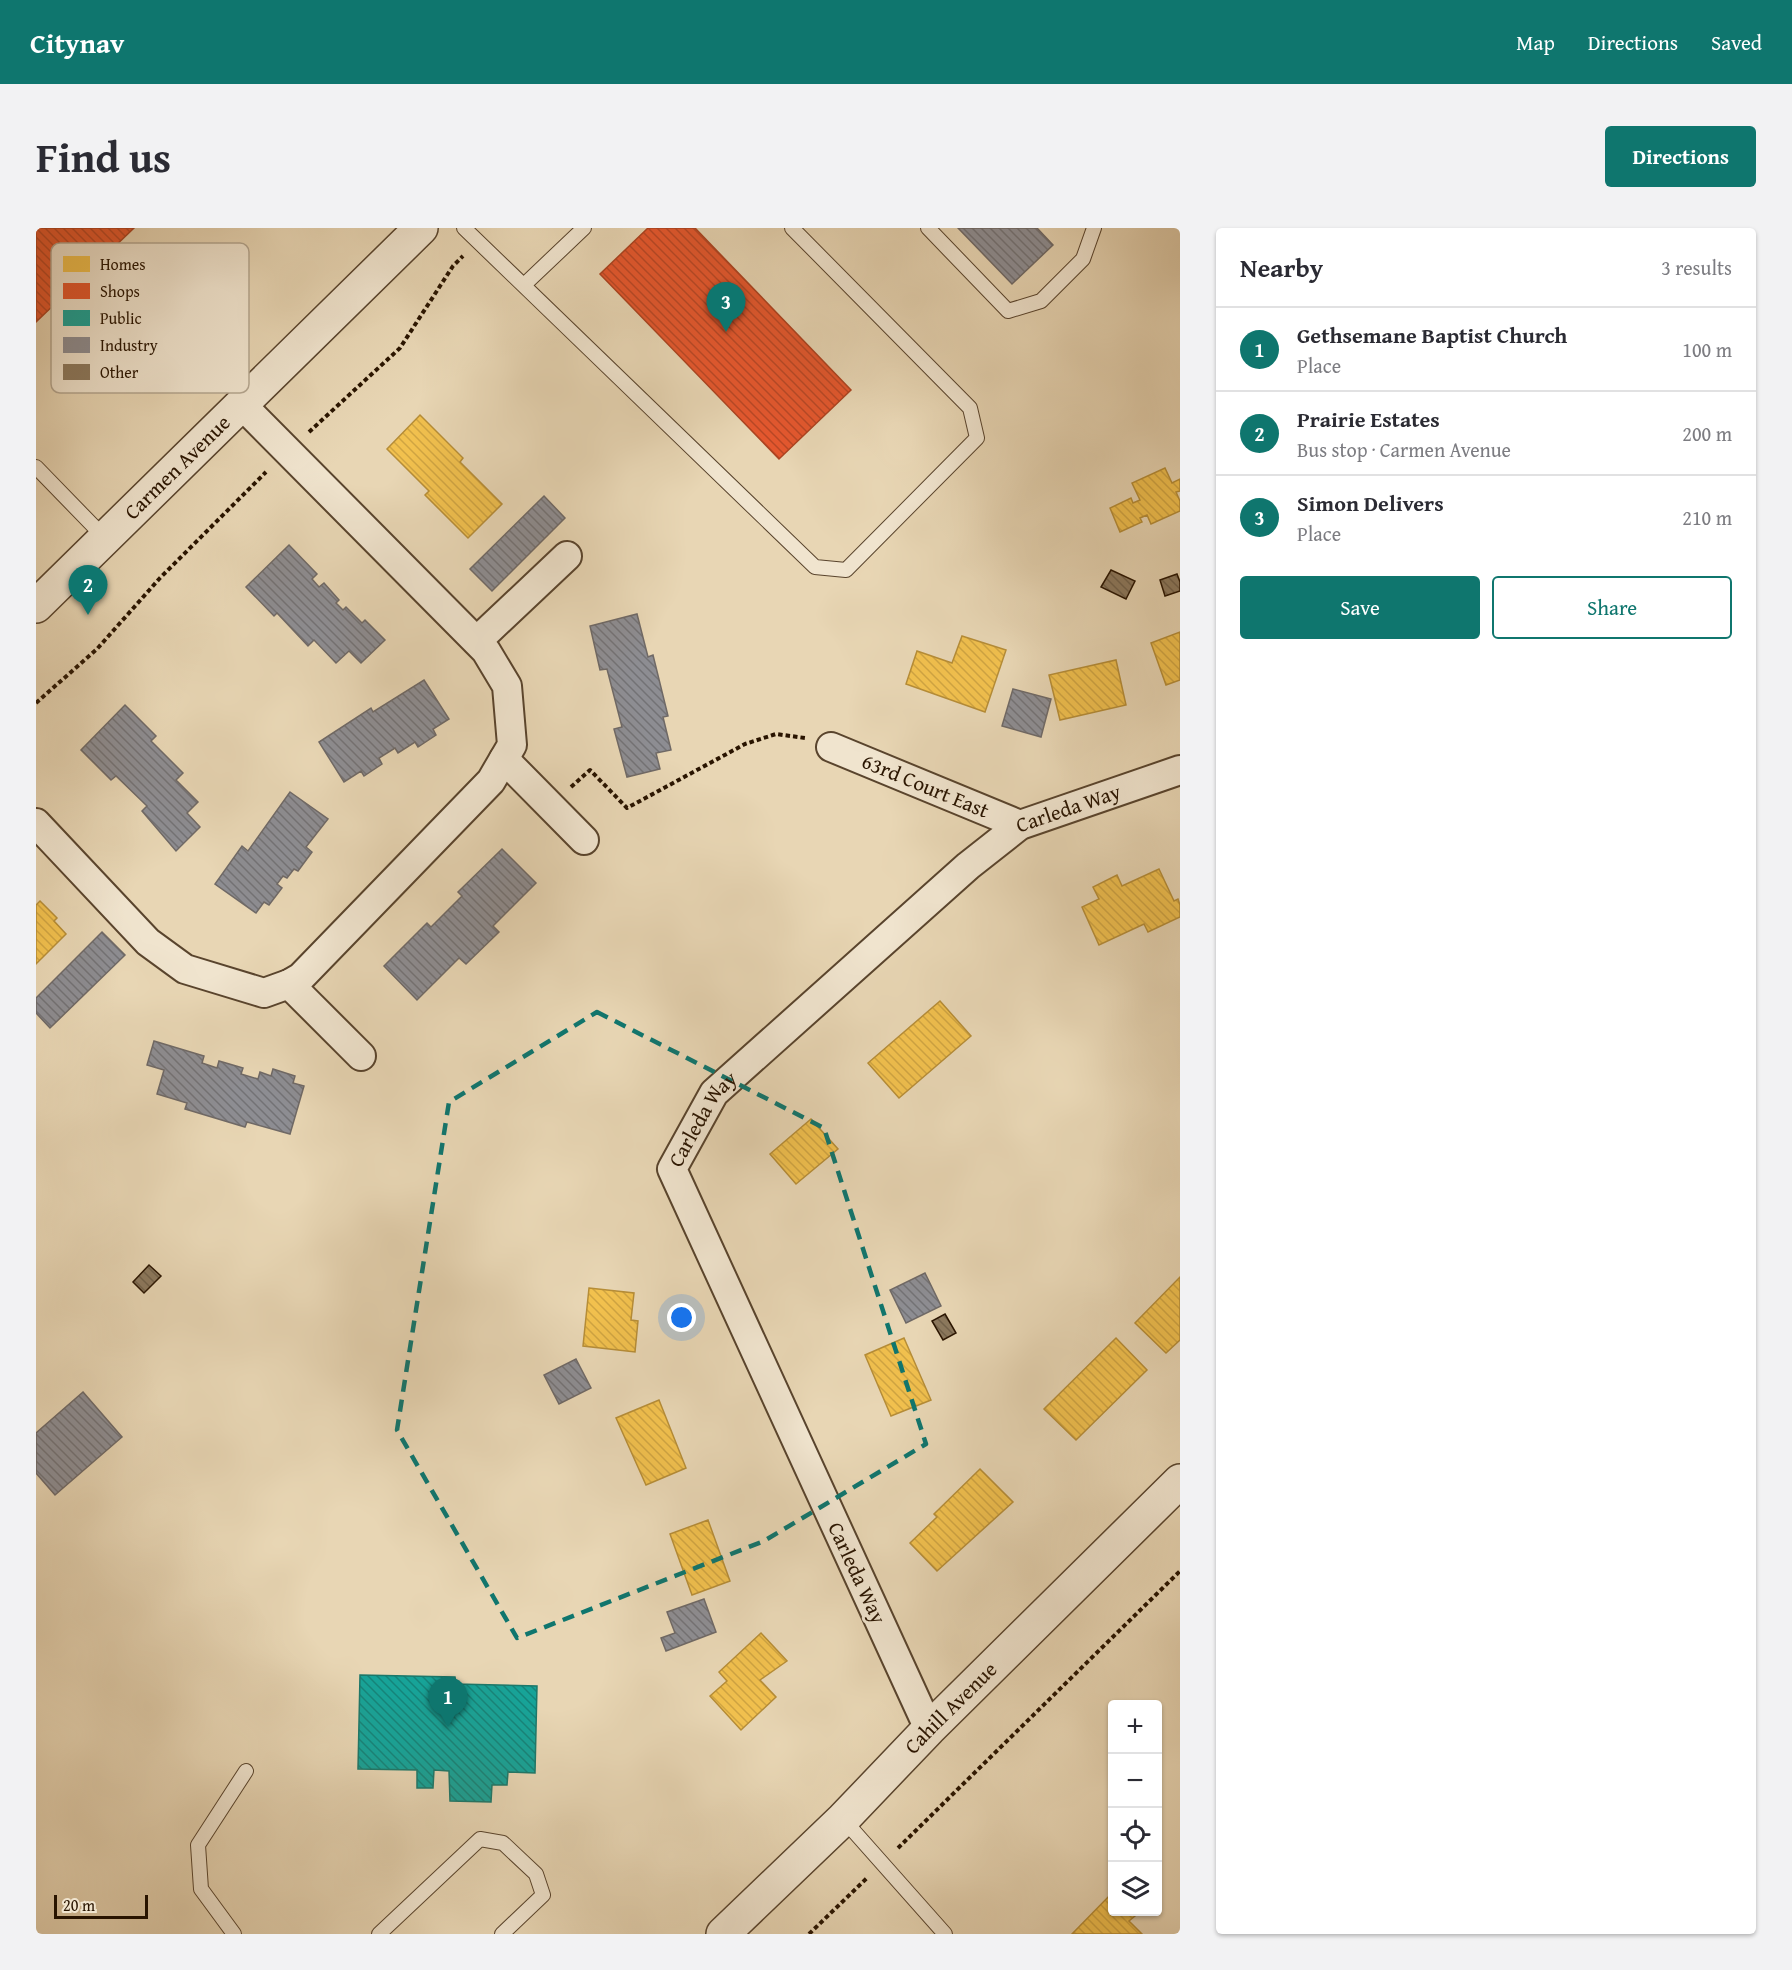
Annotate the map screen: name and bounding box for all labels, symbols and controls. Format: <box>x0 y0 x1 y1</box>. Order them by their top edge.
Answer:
text: Citynav <box>30 22 124 63</box>
text: Map <box>1516 27 1555 58</box>
text: Directions <box>1588 27 1678 58</box>
text: Saved <box>1711 27 1762 58</box>
text: Find us <box>36 126 171 187</box>
button: Directions <box>1605 126 1756 187</box>
legend <box>51 243 249 393</box>
text: Nearby <box>1240 248 1323 287</box>
text: Homes <box>100 252 146 276</box>
text: 3 results <box>1661 253 1732 282</box>
text: Shops <box>100 279 140 303</box>
pin: 3 <box>706 282 746 332</box>
text: Public <box>100 306 142 330</box>
text: Gethsemane Baptist Church <box>1297 319 1567 351</box>
text: Industry <box>100 333 158 357</box>
text: 1 <box>1254 335 1265 364</box>
text: 100 m <box>1682 335 1732 364</box>
text: Place <box>1297 351 1341 380</box>
text: Other <box>100 360 139 384</box>
text: Prairie Estates <box>1297 403 1440 435</box>
street label: Carmen Avenue <box>117 407 237 526</box>
text: 2 <box>1254 419 1265 448</box>
text: 200 m <box>1682 419 1732 448</box>
text: Bus stop · Carmen Avenue <box>1297 435 1511 464</box>
text: Simon Delivers <box>1297 487 1444 519</box>
text: 3 <box>1254 503 1265 532</box>
text: 210 m <box>1682 503 1732 532</box>
text: Place <box>1297 519 1341 548</box>
pin: 2 <box>68 566 108 615</box>
button: Save <box>1240 576 1480 639</box>
button: Share <box>1492 576 1732 639</box>
street label: 63rd Court East <box>857 745 994 826</box>
street label: Carleda Way <box>1012 775 1125 840</box>
street label: Carleda Way <box>660 1063 744 1172</box>
your location <box>667 1303 696 1332</box>
street label: Carleda Way <box>820 1517 895 1629</box>
street label: Cahill Avenue <box>897 1654 1004 1761</box>
pin: 1 <box>428 1678 468 1727</box>
map controls <box>1108 1700 1162 1916</box>
button: + <box>1108 1700 1162 1754</box>
button: − <box>1108 1754 1162 1808</box>
button: locate <box>1108 1808 1162 1862</box>
button: layers <box>1108 1862 1162 1916</box>
scale bar <box>54 1892 148 1920</box>
text: 20 m <box>63 1893 95 1917</box>

